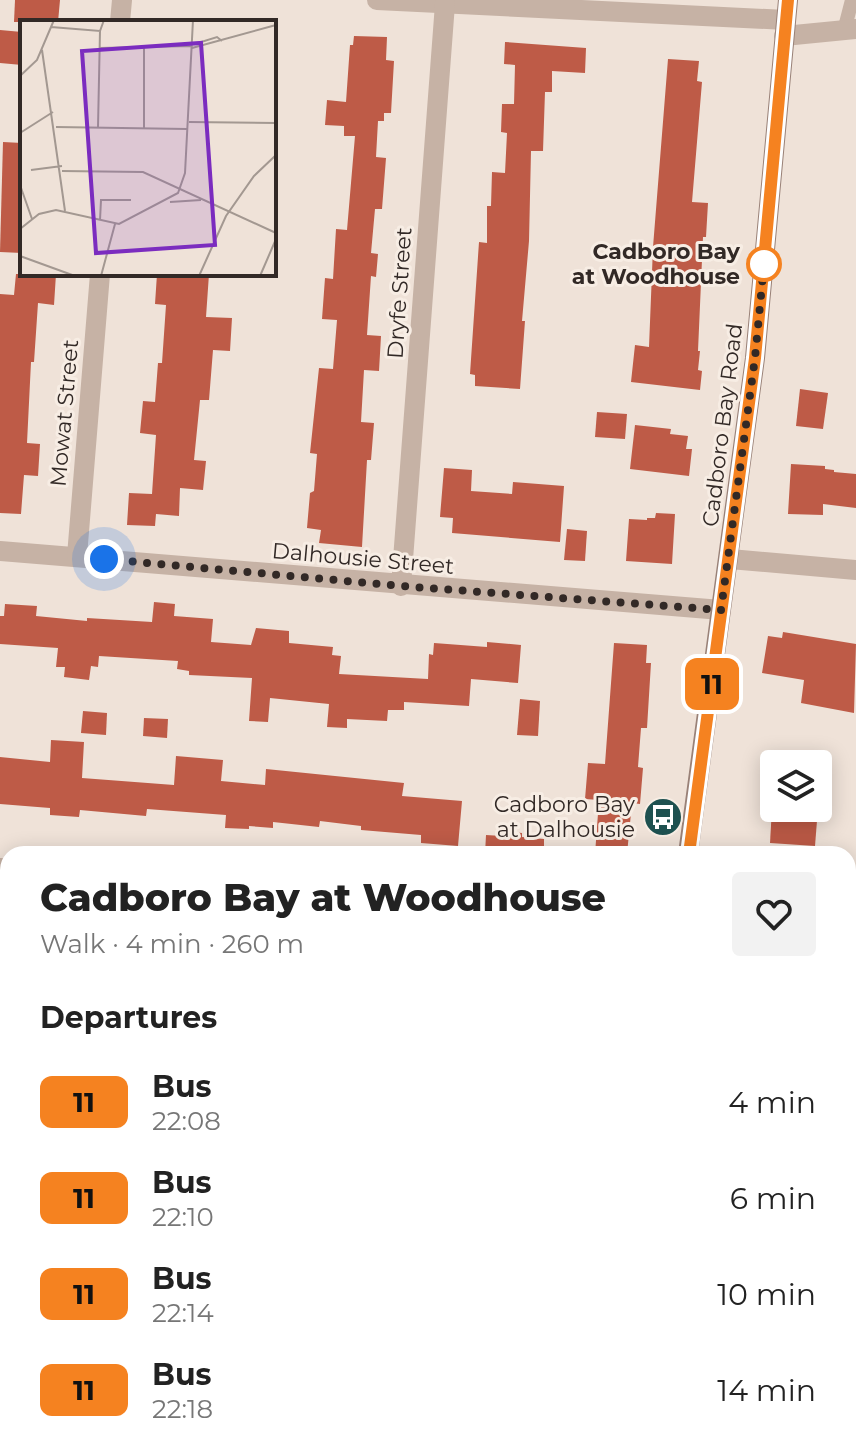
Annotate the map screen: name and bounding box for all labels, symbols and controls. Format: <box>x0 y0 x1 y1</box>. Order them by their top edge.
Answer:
inset map <box>20 20 276 276</box>
street label: Dryfe Street <box>381 226 418 360</box>
place label: Cadboro Bay at Woodhouse <box>572 238 741 290</box>
marker: Cadboro Bay at Woodhouse <box>747 247 781 281</box>
street label: Cadboro Bay Road <box>697 322 748 528</box>
street label: Mowat Street <box>45 338 84 488</box>
street label: Dalhousie Street <box>271 537 455 580</box>
your location <box>84 539 124 579</box>
line badge: 11 <box>676 658 748 710</box>
text: 11 <box>701 667 723 701</box>
map controls <box>760 750 832 822</box>
button: layers <box>760 750 832 822</box>
place label: Cadboro Bay at Dalhousie <box>494 791 635 843</box>
bus stop icon: Cadboro Bay at Dalhousie <box>642 796 684 838</box>
button: heart <box>732 872 816 956</box>
text: Cadboro Bay at Woodhouse <box>40 874 606 921</box>
text: Walk · 4 min · 260 m <box>40 928 304 960</box>
text: Departures <box>40 999 217 1036</box>
text: Bus <box>152 1068 212 1105</box>
text: 4 min <box>728 1084 816 1121</box>
text: 11 <box>73 1085 95 1119</box>
text: 22:08 <box>152 1105 221 1137</box>
text: Bus <box>152 1164 212 1201</box>
text: 6 min <box>730 1180 816 1217</box>
text: 11 <box>73 1181 95 1215</box>
text: 22:10 <box>152 1201 214 1233</box>
text: Bus <box>152 1260 212 1297</box>
text: 10 min <box>717 1276 816 1313</box>
text: 11 <box>73 1277 95 1311</box>
text: 22:14 <box>152 1297 214 1329</box>
text: Bus <box>152 1356 212 1393</box>
text: 14 min <box>717 1372 816 1409</box>
text: 11 <box>73 1373 95 1407</box>
text: 22:18 <box>152 1393 213 1425</box>

